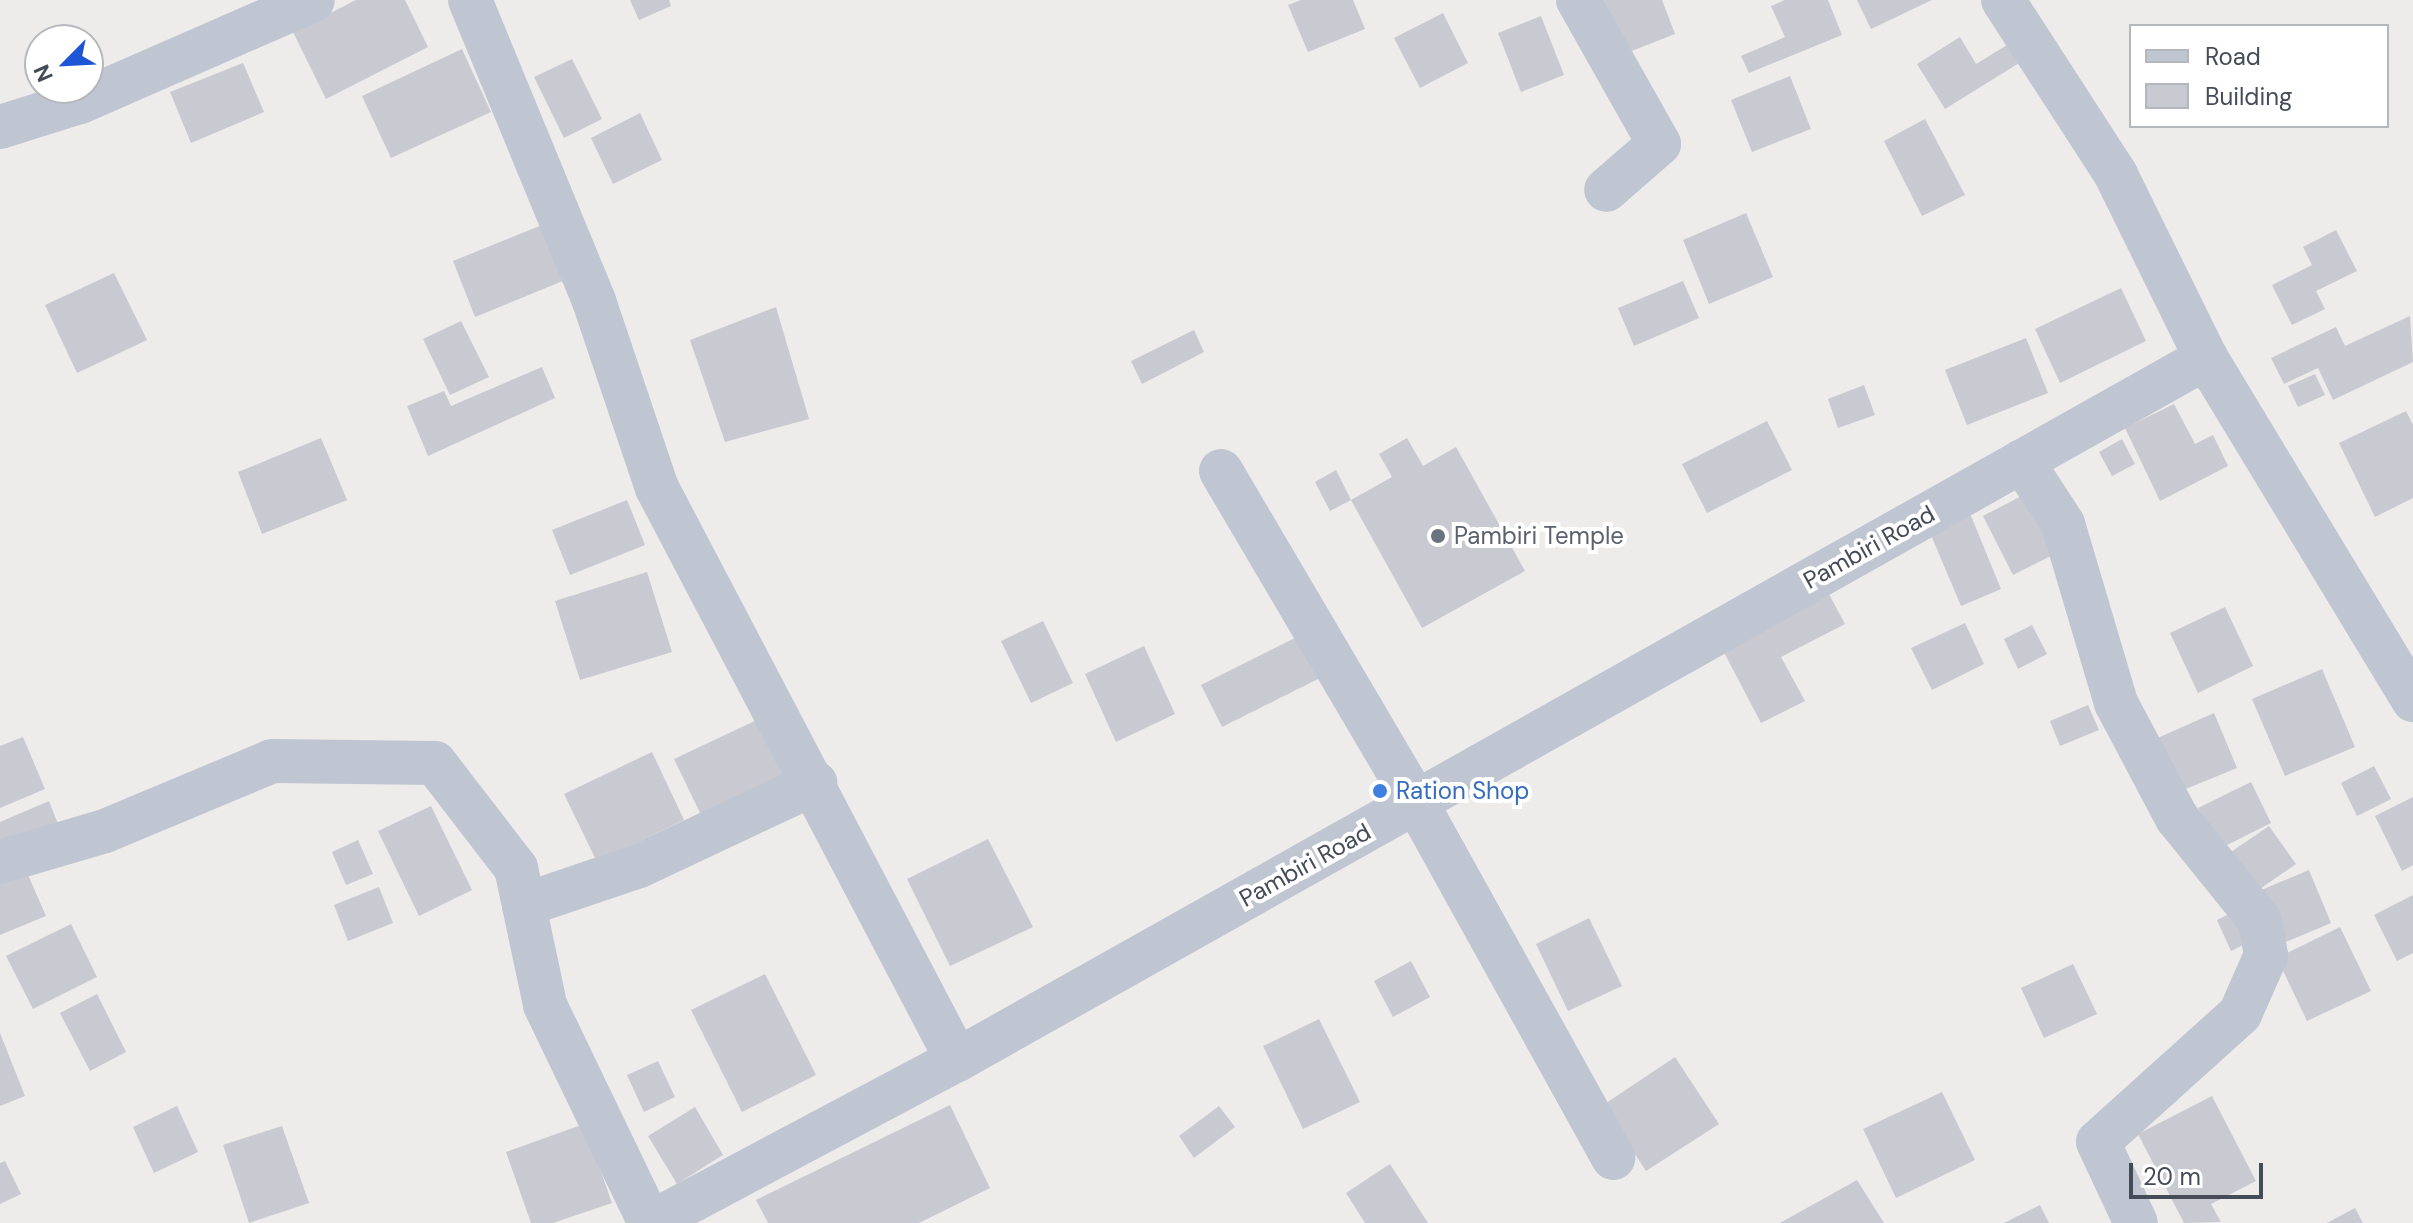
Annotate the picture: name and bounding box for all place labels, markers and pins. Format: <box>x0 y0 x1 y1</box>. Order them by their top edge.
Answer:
place label: Pambiri Temple <box>1454 522 1624 550</box>
marker: Pambiri Temple <box>1429 527 1447 545</box>
place label: Ration Shop <box>1396 777 1529 805</box>
marker: Ration Shop <box>1371 782 1389 800</box>

